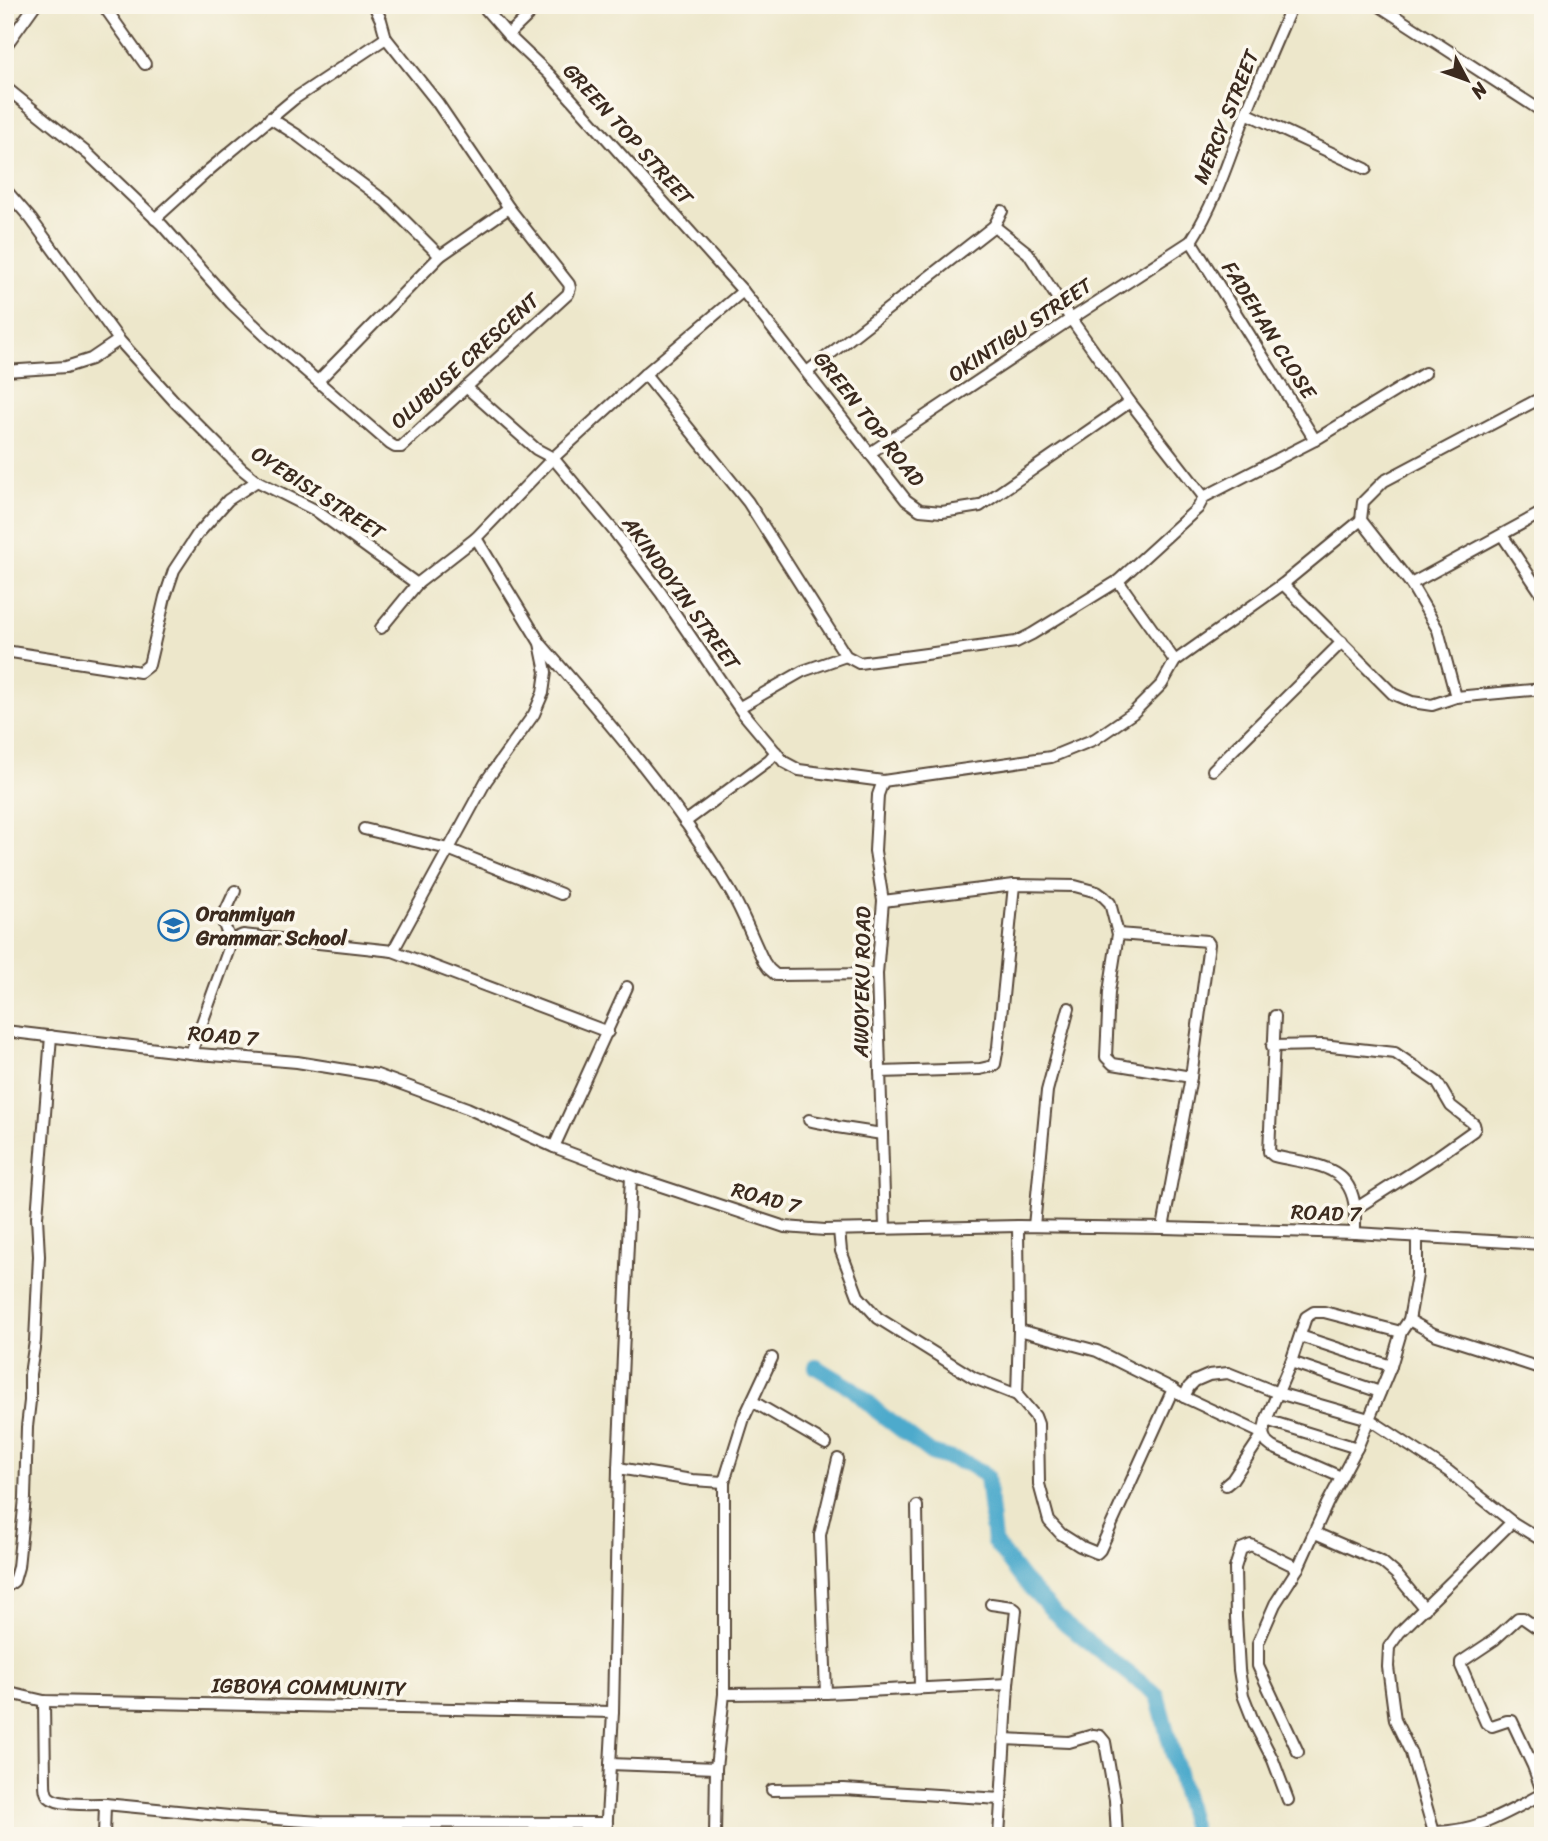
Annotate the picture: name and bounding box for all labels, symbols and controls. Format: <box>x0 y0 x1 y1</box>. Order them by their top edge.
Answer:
street label: MERCY STREET <box>1182 42 1271 190</box>
north arrow <box>1432 46 1502 116</box>
street label: GREEN TOP STREET <box>553 54 704 215</box>
text: N <box>1462 74 1497 107</box>
street label: FADEHAN CLOSE <box>1211 253 1328 408</box>
street label: OKINTIGU STREET <box>940 266 1102 393</box>
street label: OLUBUSE CRESCENT <box>381 282 550 439</box>
street label: GREEN TOP ROAD <box>803 342 935 496</box>
street label: OYEBISI STREET <box>243 435 394 552</box>
street label: AKINDOYIN STREET <box>611 507 751 680</box>
place label: Oranmiyan Grammar School <box>195 895 348 957</box>
street label: AWOYEKU ROAD <box>842 906 882 1059</box>
school or university icon: Oranmiyan Grammar School <box>156 909 190 943</box>
street label: ROAD 7 <box>186 1014 262 1058</box>
street label: ROAD 7 <box>727 1171 807 1226</box>
street label: ROAD 7 <box>1290 1193 1364 1233</box>
street label: IGBOYA COMMUNITY <box>210 1666 407 1708</box>

